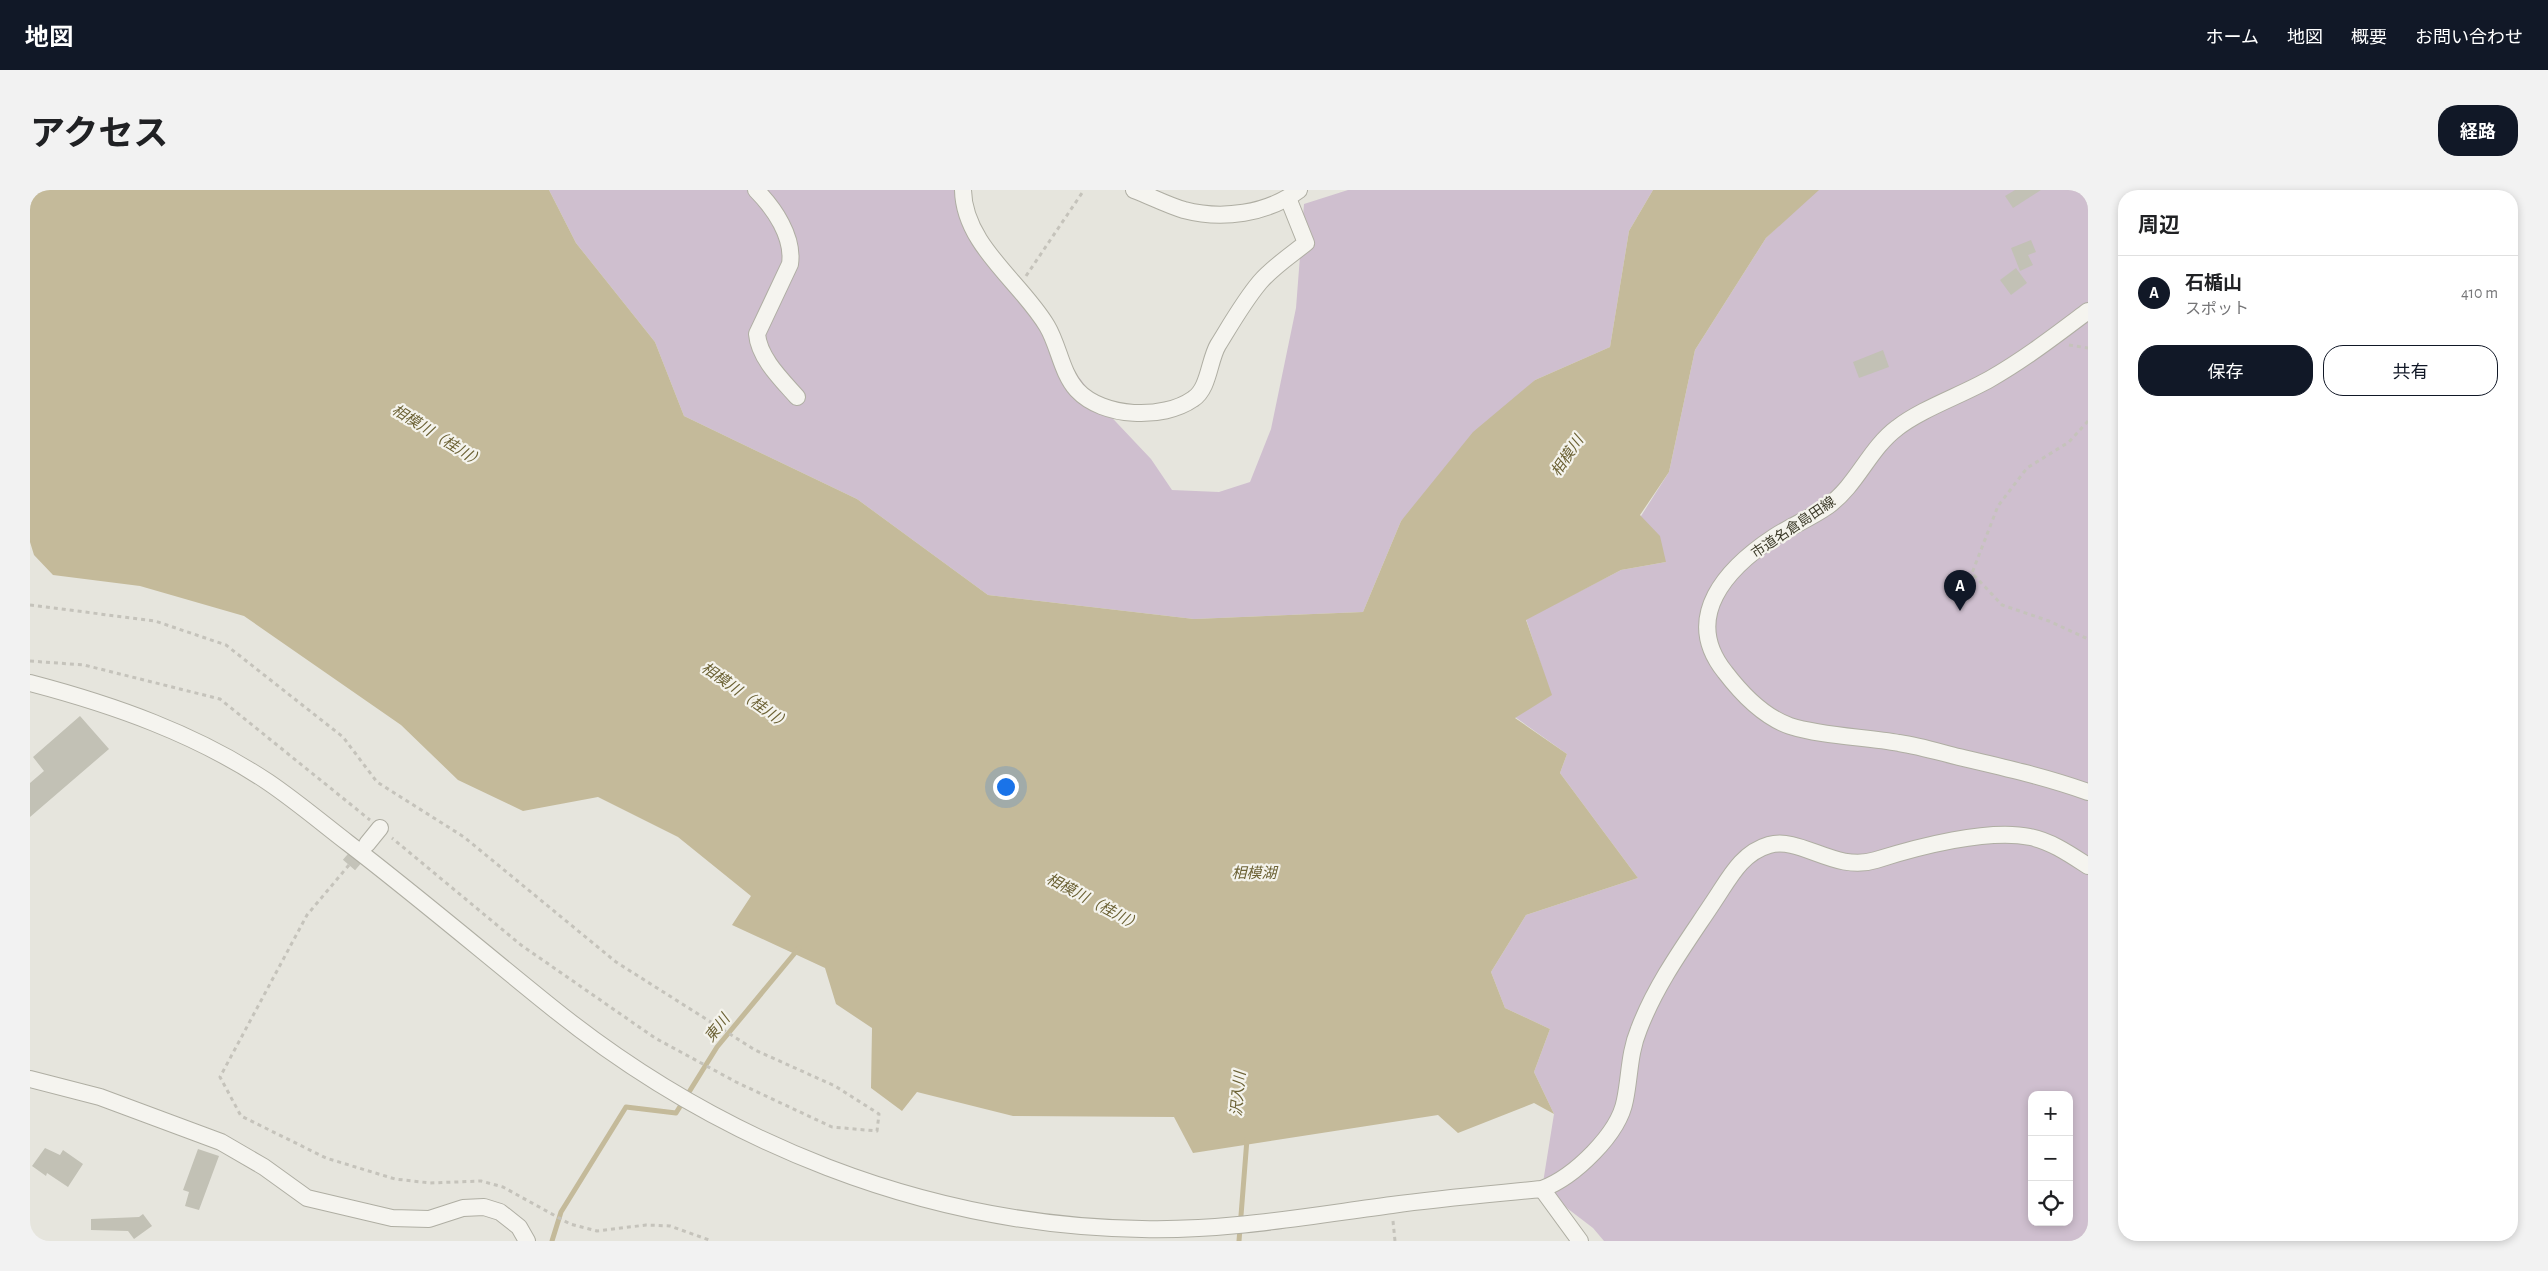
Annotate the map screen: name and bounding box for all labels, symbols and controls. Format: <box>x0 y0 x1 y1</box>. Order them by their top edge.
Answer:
text: 地図 <box>25 26 73 50</box>
text: ホーム <box>2206 29 2259 47</box>
text: 地図 <box>2287 29 2323 47</box>
text: 概要 <box>2351 29 2387 47</box>
text: お問い合わせ <box>2415 29 2523 47</box>
button: 経路 <box>2438 105 2518 156</box>
text: アクセス <box>30 117 168 152</box>
text: 周辺 <box>2138 215 2180 236</box>
text: 石楯山 <box>2185 274 2242 293</box>
text: A <box>2149 285 2159 301</box>
text: 410 m <box>2461 285 2498 301</box>
text: スポット <box>2185 301 2249 317</box>
button: 保存 <box>2138 345 2313 396</box>
button: 共有 <box>2323 345 2498 396</box>
water label: 相模川（桂川） <box>389 401 487 471</box>
water label: 相模川 <box>1548 431 1587 479</box>
street label: 市道名倉島田線 <box>1748 494 1838 561</box>
pin: A <box>1944 570 1976 611</box>
water label: 相模川（桂川） <box>698 659 794 733</box>
your location <box>993 774 1019 800</box>
water label: 相模湖 <box>1231 865 1278 881</box>
water label: 相模川（桂川） <box>1044 870 1144 934</box>
water label: 東川 <box>701 1010 734 1045</box>
water label: 沢入川 <box>1228 1069 1248 1117</box>
map controls <box>2028 1091 2073 1226</box>
button: + <box>2028 1091 2073 1136</box>
button: − <box>2028 1136 2073 1181</box>
button: locate <box>2028 1181 2073 1226</box>

